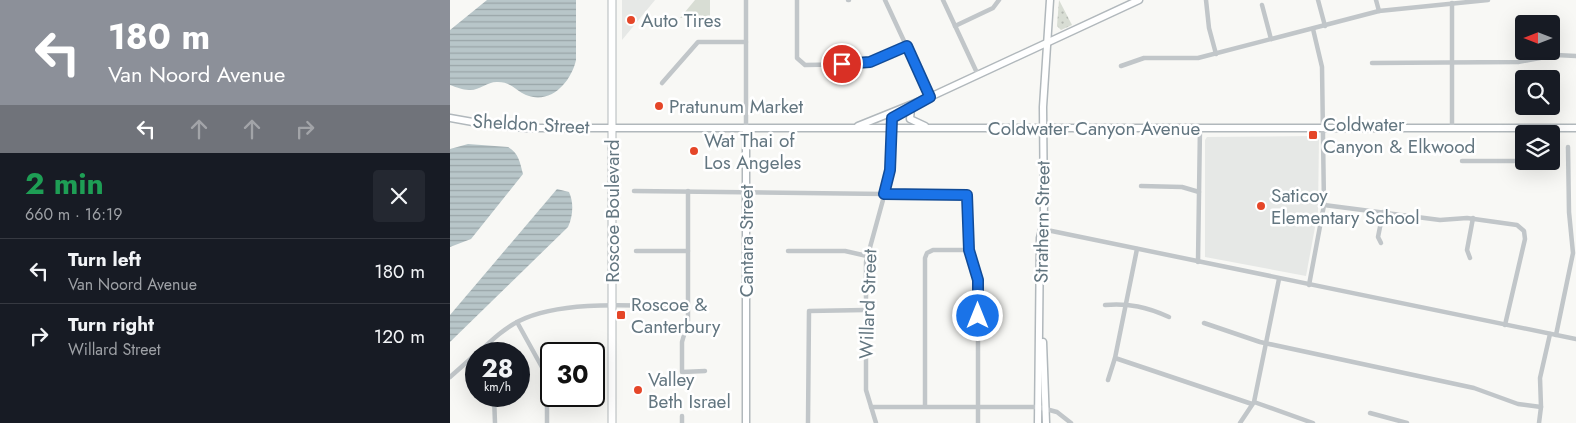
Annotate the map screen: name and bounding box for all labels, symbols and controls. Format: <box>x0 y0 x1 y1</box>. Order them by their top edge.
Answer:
place label: Auto Tires <box>641 7 722 34</box>
text: 180 m <box>108 12 210 62</box>
marker: Auto Tires <box>625 14 637 26</box>
north arrow <box>1515 15 1560 60</box>
map controls <box>1515 15 1560 170</box>
icon: left <box>25 20 90 85</box>
pin <box>821 43 863 85</box>
icon: arrive <box>828 50 856 78</box>
text: Van Noord Avenue <box>108 58 285 90</box>
button: search <box>1515 70 1560 115</box>
place label: Pratunum Market <box>669 93 804 120</box>
marker: Pratunum Market <box>653 100 665 112</box>
street label: Sheldon Street <box>472 107 590 141</box>
place label: Coldwater Canyon & Elkwood <box>1323 111 1475 160</box>
icon: left <box>132 115 160 143</box>
icon: ahead <box>185 115 213 143</box>
icon: ahead <box>238 115 266 143</box>
icon: right <box>291 115 319 143</box>
street label: Coldwater Canyon Avenue <box>988 115 1200 142</box>
button: layers <box>1515 125 1560 170</box>
place label: Wat Thai of Los Angeles <box>704 127 802 176</box>
marker: Coldwater Canyon & Elkwood <box>1307 129 1319 141</box>
street label: Roscoe Boulevard <box>599 139 626 283</box>
marker: Wat Thai of Los Angeles <box>688 145 700 157</box>
street label: Strathern Street <box>1027 160 1057 283</box>
text: 2 min <box>25 162 104 205</box>
button: close <box>373 170 425 222</box>
place label: Saticoy Elementary School <box>1271 182 1420 231</box>
street label: Cantara Street <box>733 184 760 297</box>
marker: Saticoy Elementary School <box>1255 200 1267 212</box>
text: 660 m · 16:19 <box>25 203 122 226</box>
text: Turn left <box>68 246 141 273</box>
street label: Willard Street <box>853 248 883 359</box>
icon: left <box>25 257 53 285</box>
text: 180 m <box>374 258 425 285</box>
text: Van Noord Avenue <box>68 273 197 296</box>
position arrow <box>951 289 1003 341</box>
place label: Roscoe & Canterbury <box>631 291 721 340</box>
marker: Roscoe & Canterbury <box>615 309 627 321</box>
text: Turn right <box>68 311 154 338</box>
icon: right <box>25 322 53 350</box>
text: 120 m <box>374 323 425 350</box>
text: Willard Street <box>68 338 161 361</box>
speed limit sign: 30 <box>540 342 605 407</box>
text: 28 <box>481 350 514 386</box>
place label: Valley Beth Israel <box>648 366 731 415</box>
text: km/h <box>484 378 511 396</box>
marker: Valley Beth Israel <box>632 384 644 396</box>

